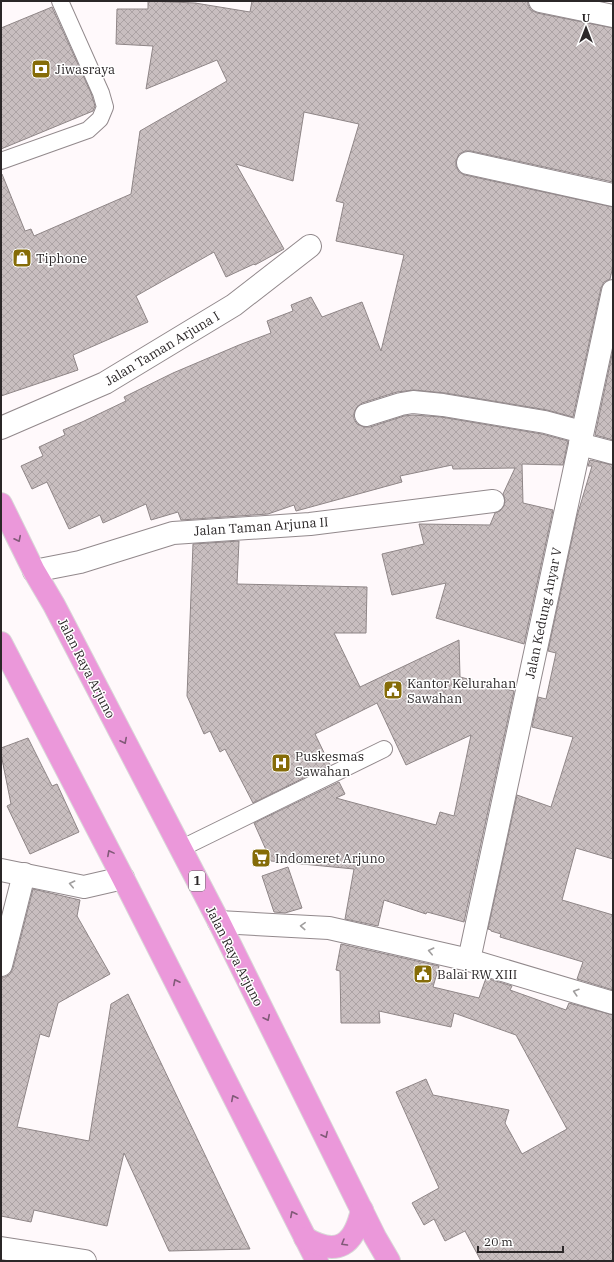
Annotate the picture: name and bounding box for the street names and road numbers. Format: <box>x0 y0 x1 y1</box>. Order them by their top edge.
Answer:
street label: Jalan Taman Arjuna I <box>102 307 223 389</box>
street label: Jalan Taman Arjuna II <box>193 513 329 540</box>
street label: Jalan Kedung Anyar V <box>521 545 566 680</box>
street label: Jalan Raya Arjuno <box>54 615 119 721</box>
road number: 1 <box>189 871 205 891</box>
street label: Jalan Raya Arjuno <box>202 903 267 1009</box>

